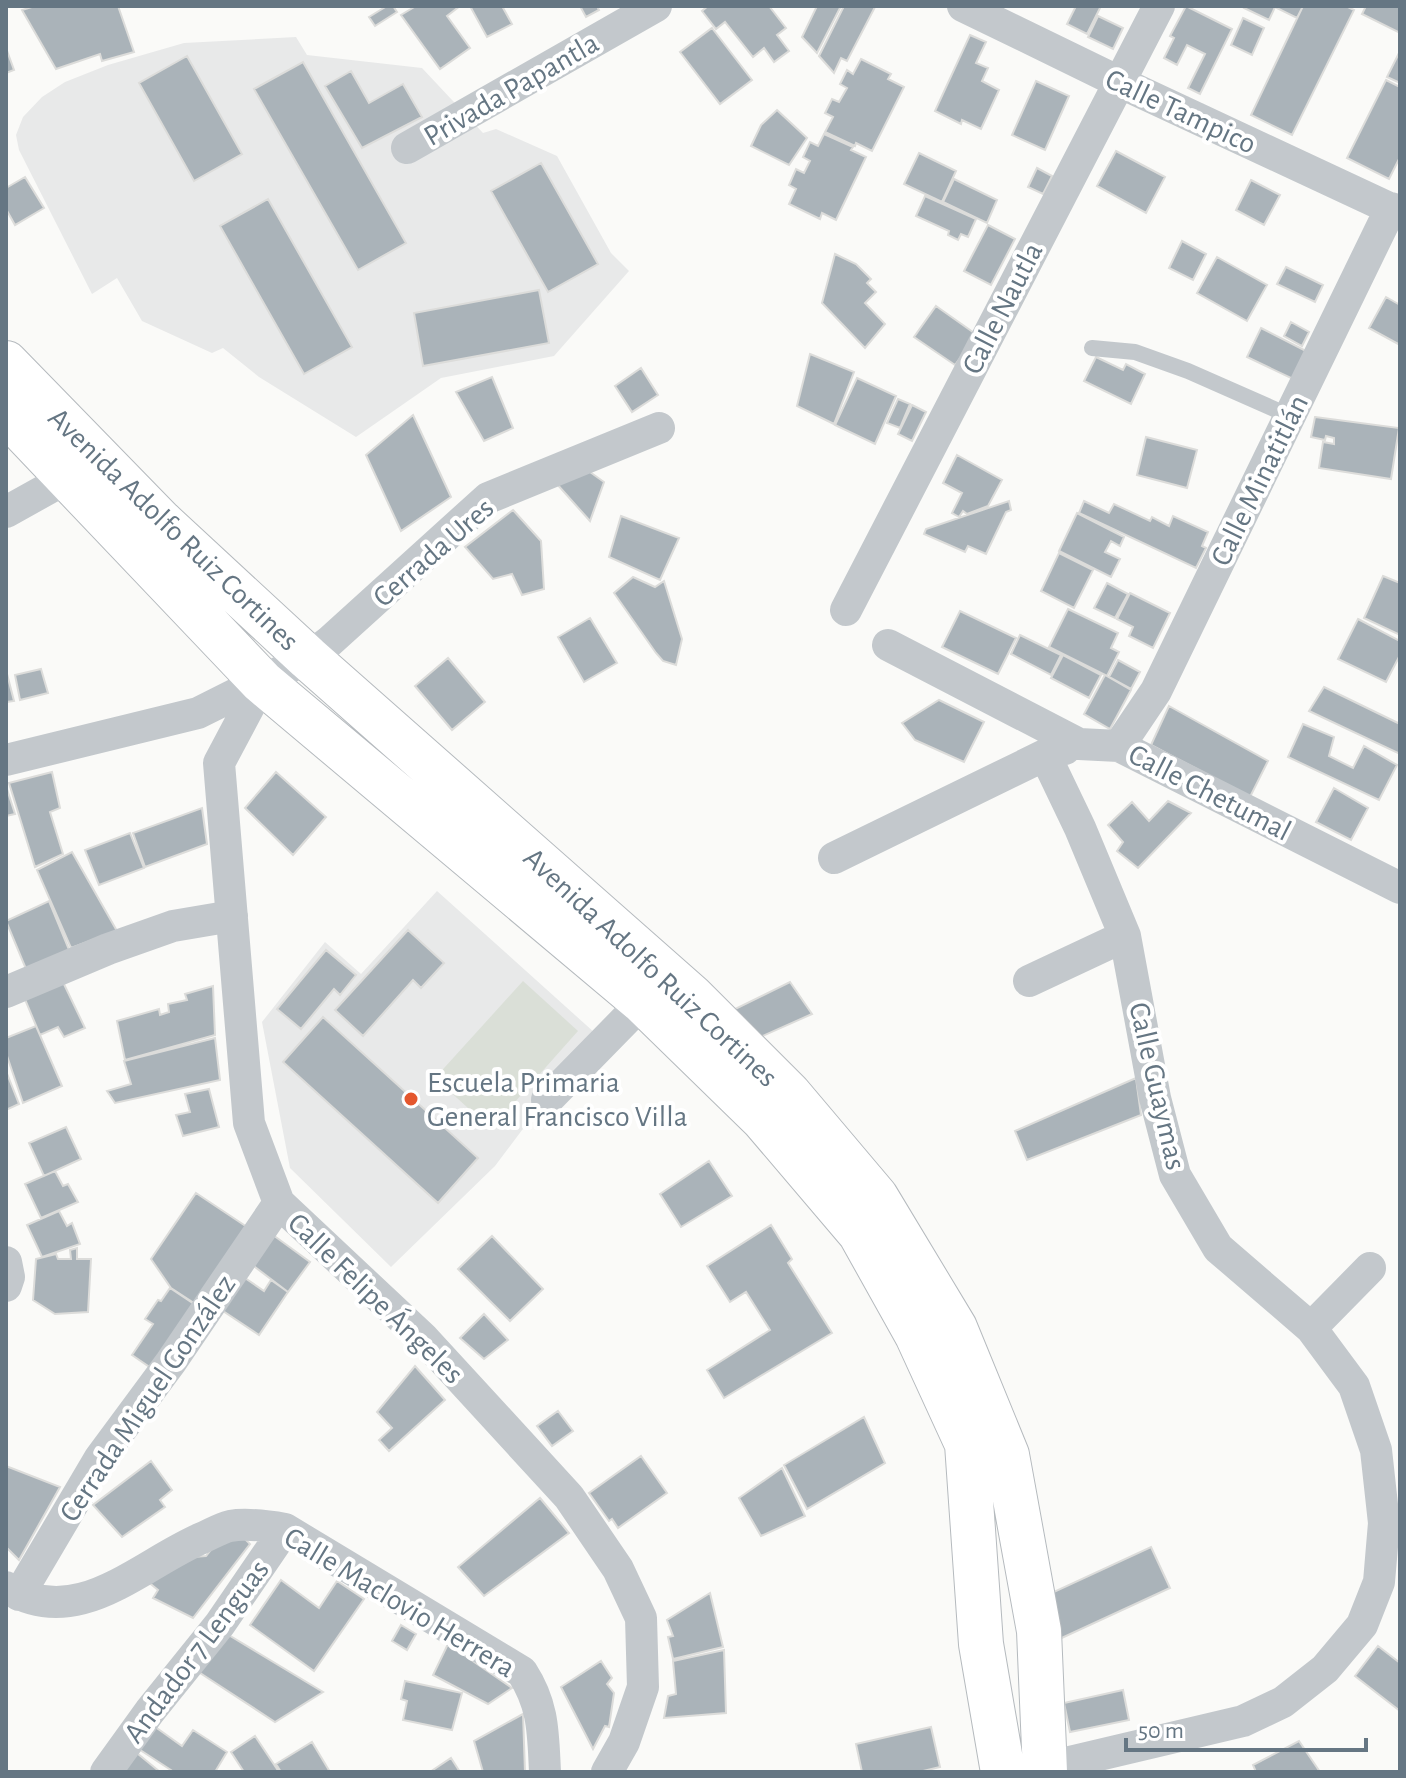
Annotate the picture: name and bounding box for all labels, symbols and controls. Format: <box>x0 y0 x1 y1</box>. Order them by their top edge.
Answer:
street label: Privada Papantla <box>419 28 604 152</box>
street label: Calle Tampico <box>1101 64 1260 160</box>
street label: Calle Nautla <box>957 238 1049 379</box>
street label: Calle Minatitlán <box>1206 390 1314 571</box>
street label: Avenida Adolfo Ruiz Cortines <box>42 403 304 657</box>
street label: Cerrada Ures <box>368 493 500 613</box>
street label: Calle Chetumal <box>1123 739 1296 847</box>
street label: Avenida Adolfo Ruiz Cortines <box>518 843 783 1093</box>
street label: Calle Guaymas <box>1123 1000 1191 1173</box>
place label: Escuela Primaria General Francisco Villa <box>427 1068 688 1132</box>
marker: Escuela Primaria General Francisco Villa <box>402 1090 420 1108</box>
street label: Calle Felipe Ángeles <box>282 1206 470 1390</box>
street label: Cerrada Miguel González <box>54 1270 241 1527</box>
street label: Calle Maclovio Herrera <box>279 1522 520 1684</box>
street label: Andador 7 Lenguas <box>119 1555 275 1749</box>
scale bar <box>1126 1702 1366 1752</box>
text: 50 m <box>1138 1719 1184 1743</box>

